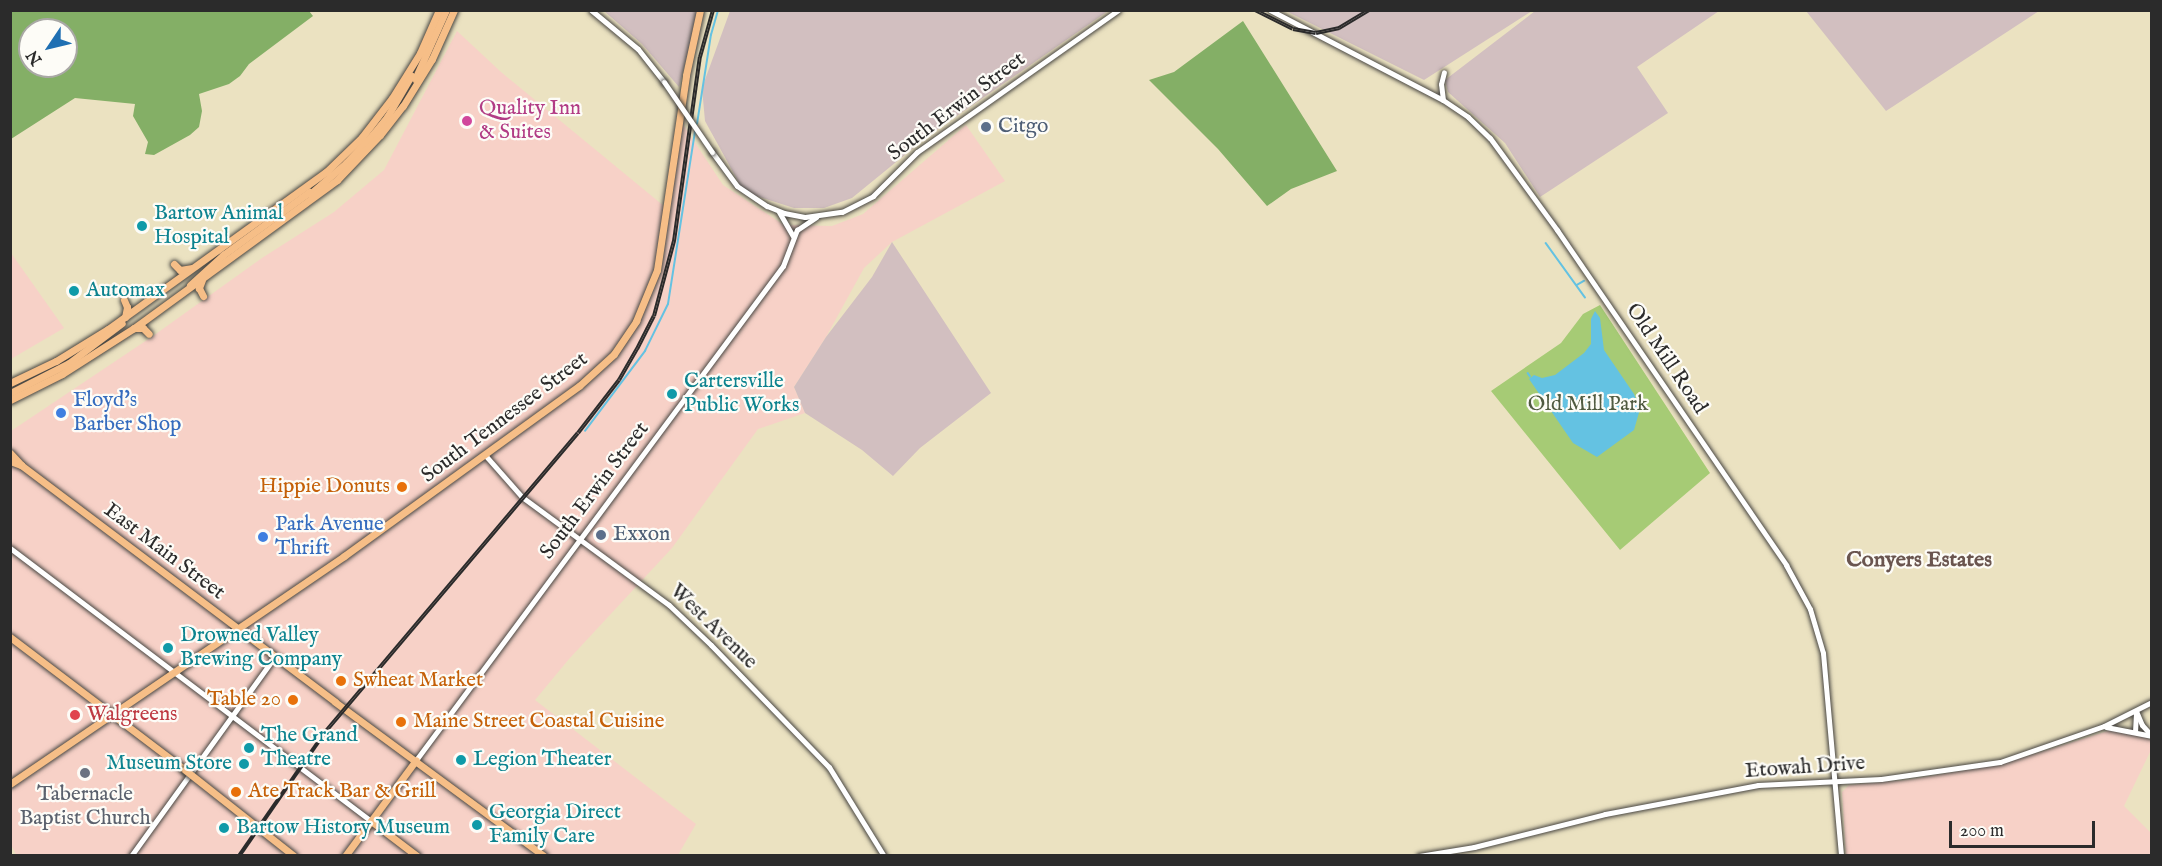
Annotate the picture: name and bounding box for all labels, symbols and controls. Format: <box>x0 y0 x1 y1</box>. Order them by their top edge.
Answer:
north arrow <box>18 18 78 78</box>
text: N <box>23 46 47 69</box>
street label: South Erwin Street <box>883 47 1031 167</box>
place label: Quality Inn & Suites <box>479 96 581 146</box>
marker: Quality Inn & Suites <box>460 114 474 128</box>
place label: Citgo <box>998 114 1048 140</box>
marker: Citgo <box>979 120 993 134</box>
place label: Bartow Animal Hospital <box>154 201 283 251</box>
marker: Bartow Animal Hospital <box>135 219 149 233</box>
place label: Automax <box>86 278 165 304</box>
marker: Automax <box>67 284 81 298</box>
street label: Old Mill Road <box>1620 299 1712 419</box>
street label: South Tennessee Street <box>417 347 593 489</box>
place label: Cartersville Public Works <box>684 369 799 419</box>
marker: Cartersville Public Works <box>665 387 679 401</box>
place label: Floyd's Barber Shop <box>73 388 181 438</box>
park label: Old Mill Park <box>1528 392 1648 418</box>
marker: Floyd's Barber Shop <box>54 406 68 420</box>
street label: South Erwin Street <box>535 417 655 565</box>
place label: Hippie Donuts <box>259 474 390 500</box>
marker: Hippie Donuts <box>395 480 409 494</box>
street label: East Main Street <box>98 498 230 606</box>
place label: Park Avenue Thrift <box>275 512 384 562</box>
place label: Exxon <box>613 522 670 548</box>
marker: Exxon <box>594 528 608 542</box>
marker: Park Avenue Thrift <box>256 530 270 544</box>
district label: Conyers Estates <box>1846 548 1992 574</box>
street label: West Avenue <box>664 579 762 675</box>
place label: Drowned Valley Brewing Company <box>180 623 342 673</box>
marker: Drowned Valley Brewing Company <box>161 641 175 655</box>
place label: Swheat Market <box>353 668 483 694</box>
marker: Swheat Market <box>334 674 348 688</box>
place label: Table 20 <box>207 687 281 713</box>
marker: Table 20 <box>286 693 300 707</box>
place label: Walgreens <box>87 702 177 728</box>
marker: Walgreens <box>68 708 82 722</box>
place label: Maine Street Coastal Cuisine <box>413 709 664 735</box>
marker: Maine Street Coastal Cuisine <box>394 715 408 729</box>
place label: The Grand Theatre <box>261 723 358 773</box>
marker: The Grand Theatre <box>242 741 256 755</box>
place label: Legion Theater <box>473 747 611 773</box>
place label: Museum Store <box>106 751 232 777</box>
street label: Etowah Drive <box>1744 751 1866 785</box>
marker: Legion Theater <box>454 753 468 767</box>
marker: Museum Store <box>237 757 251 771</box>
marker: Tabernacle Baptist Church <box>78 766 92 780</box>
place label: Ate Track Bar & Grill <box>248 779 436 805</box>
place label: Tabernacle Baptist Church <box>19 782 151 832</box>
marker: Ate Track Bar & Grill <box>229 785 243 799</box>
place label: Georgia Direct Family Care <box>489 800 621 850</box>
scale bar <box>1952 809 2098 847</box>
place label: Bartow History Museum <box>236 815 450 841</box>
marker: Georgia Direct Family Care <box>470 818 484 832</box>
text: 200 m <box>1960 820 2004 843</box>
marker: Bartow History Museum <box>217 821 231 835</box>

